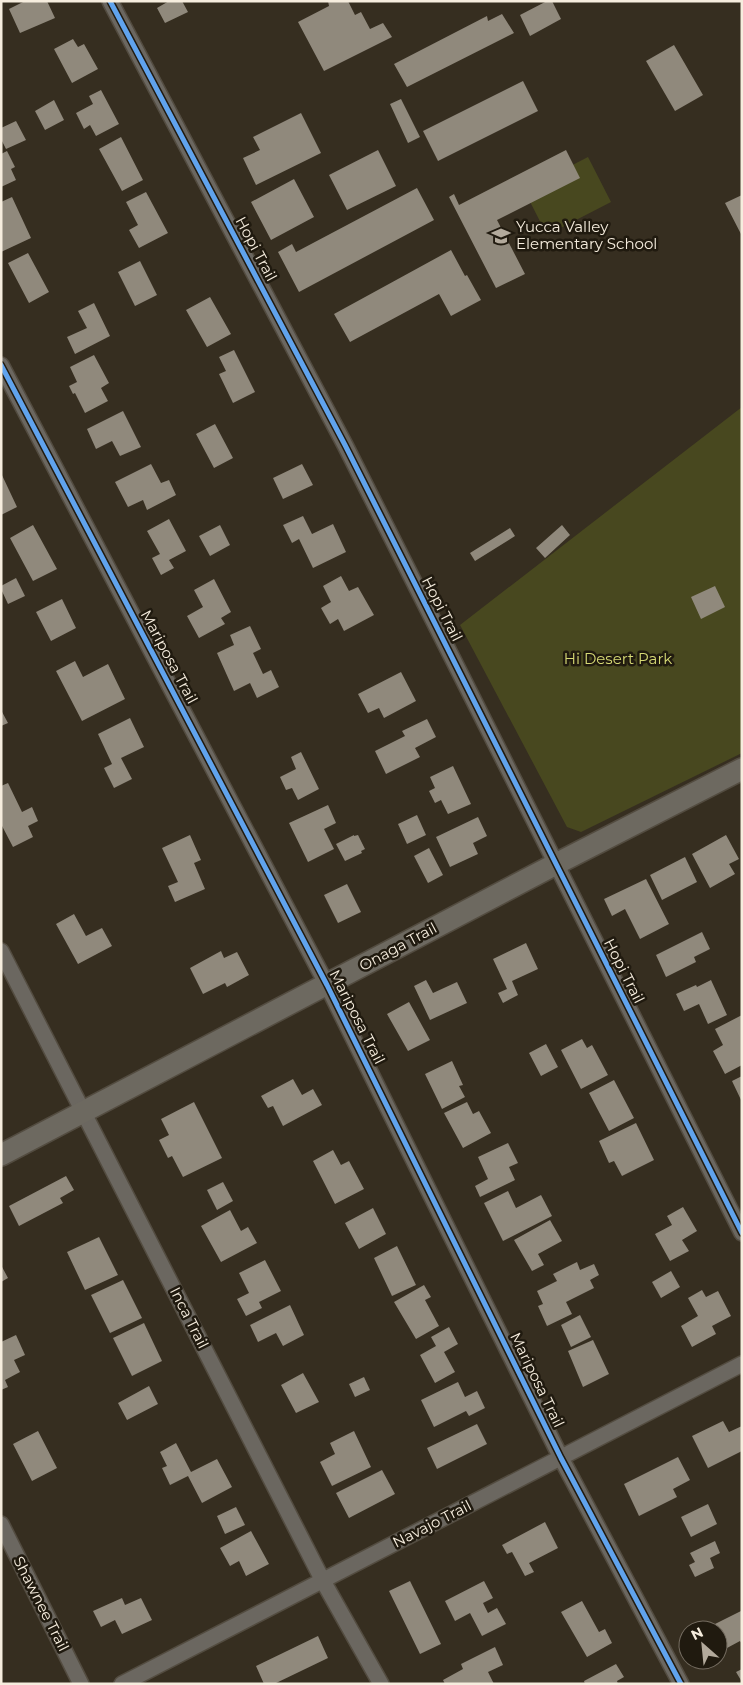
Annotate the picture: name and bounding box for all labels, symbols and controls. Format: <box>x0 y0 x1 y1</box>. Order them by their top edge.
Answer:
street label: Hopi Trail <box>232 213 281 284</box>
place label: Yucca Valley Elementary School <box>516 217 657 253</box>
school or university icon: Yucca Valley Elementary School <box>490 225 512 247</box>
street label: Hopi Trail <box>418 573 467 644</box>
street label: Mariposa Trail <box>137 607 202 707</box>
park label: Hi Desert Park <box>564 649 672 668</box>
street label: Onaga Trail <box>356 918 440 975</box>
street label: Hopi Trail <box>600 935 649 1006</box>
street label: Mariposa Trail <box>325 966 389 1067</box>
street label: Inca Trail <box>166 1284 213 1352</box>
street label: Mariposa Trail <box>506 1329 569 1430</box>
street label: Navajo Trail <box>389 1496 474 1551</box>
street label: Shawnee Trail <box>9 1553 74 1654</box>
north arrow <box>678 1620 728 1670</box>
text: N <box>688 1623 706 1644</box>

